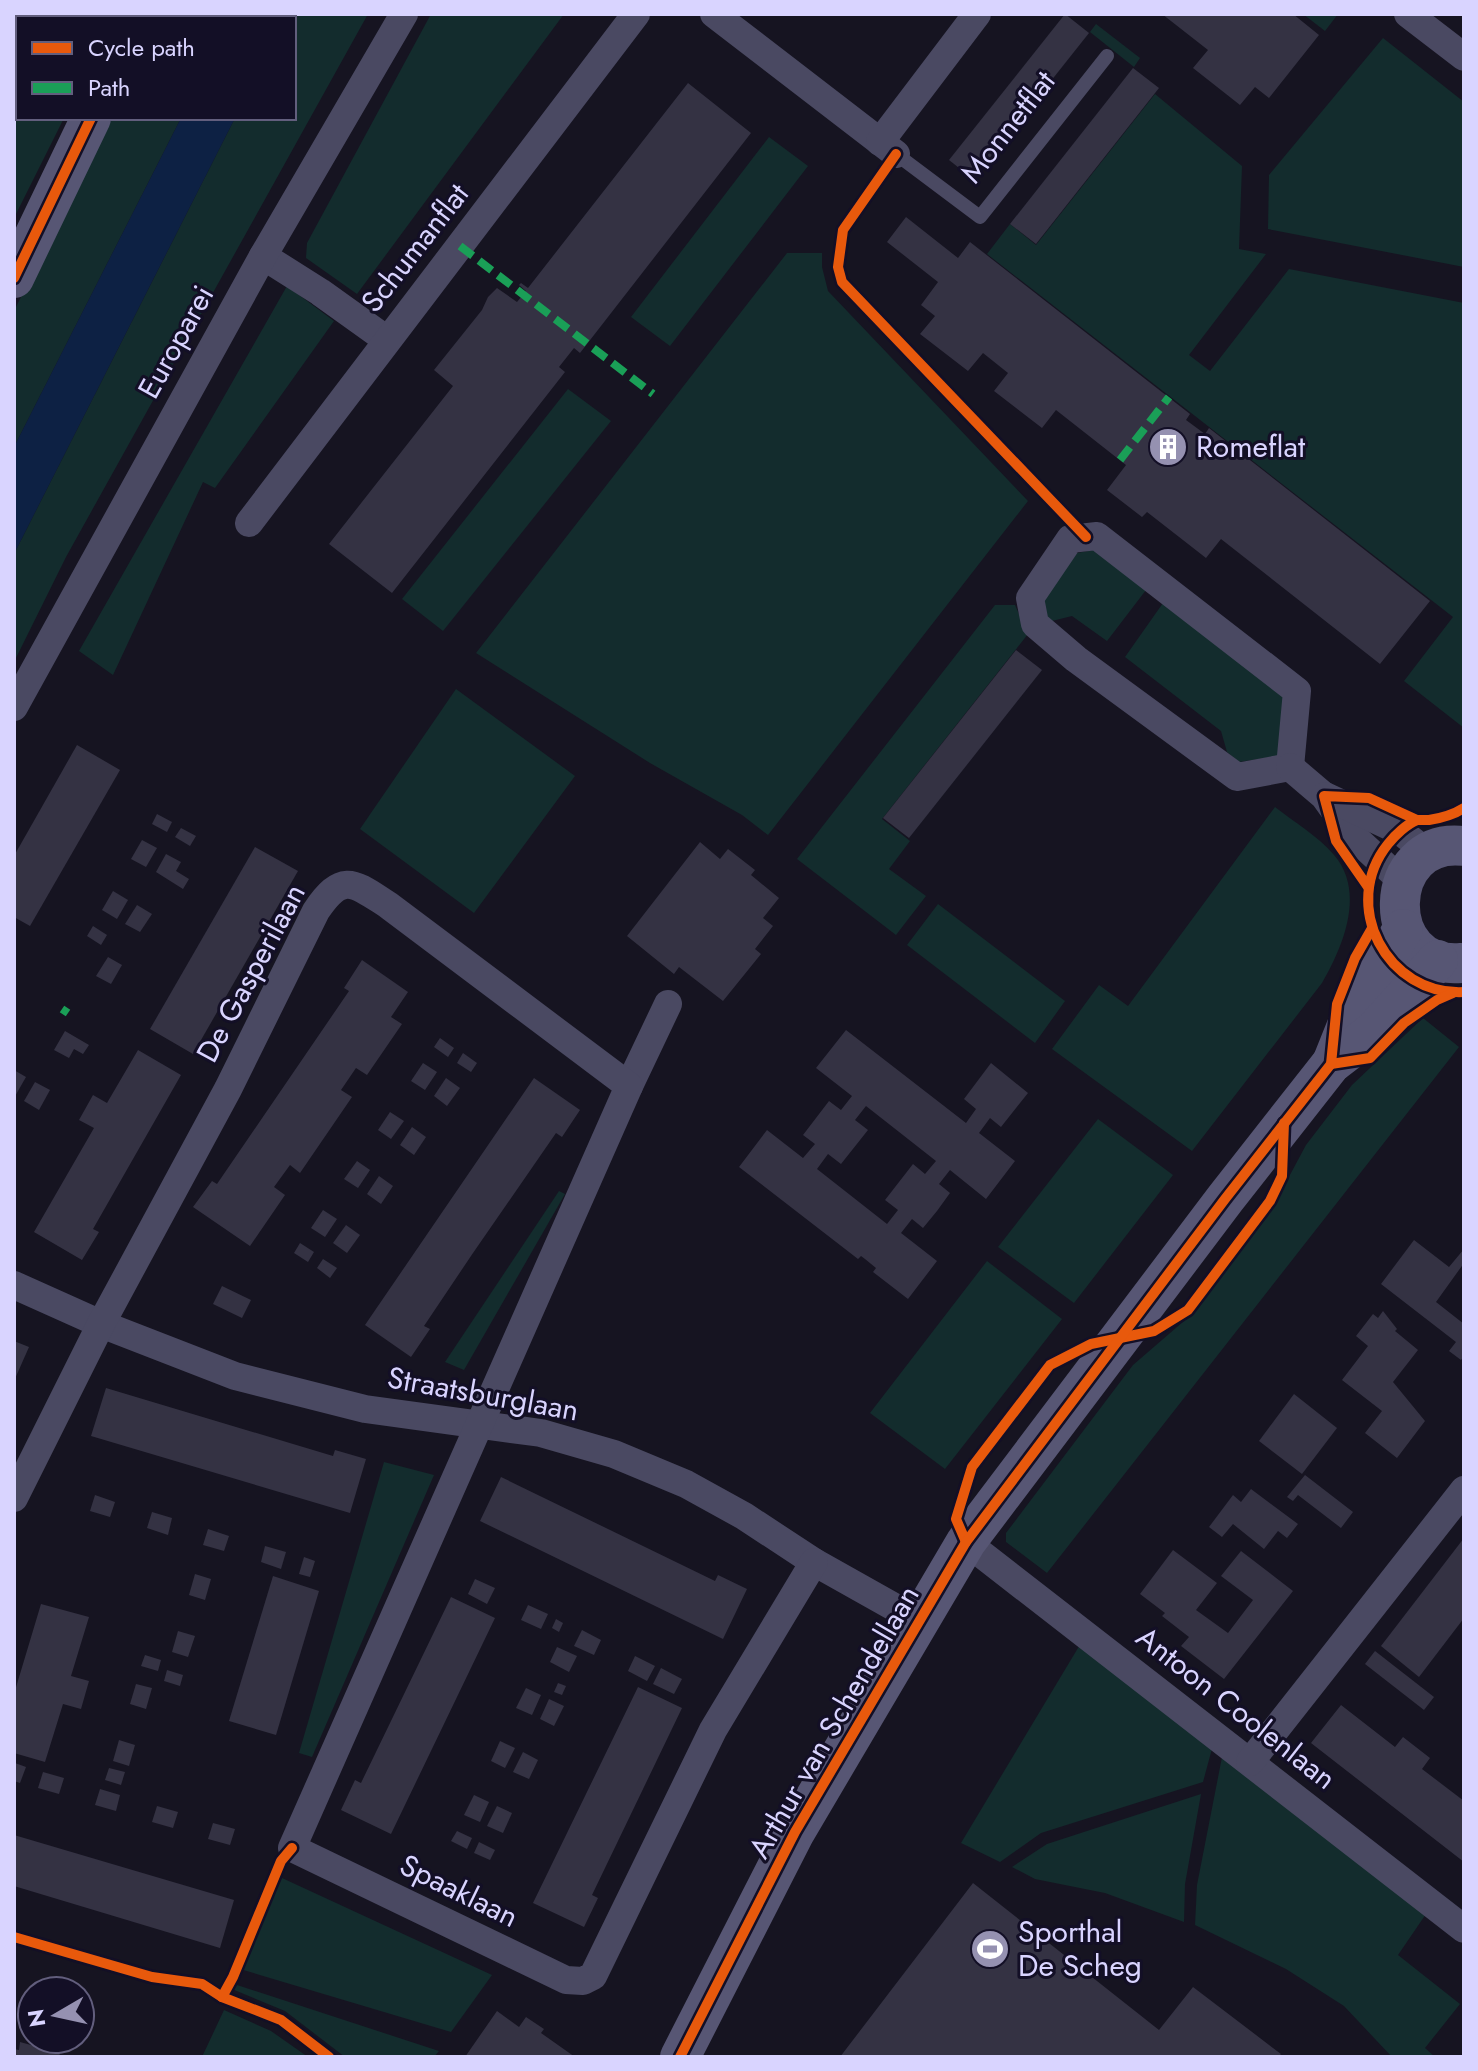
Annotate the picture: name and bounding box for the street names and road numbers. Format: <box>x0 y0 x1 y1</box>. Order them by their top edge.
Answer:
street label: Monnetflat <box>950 61 1066 192</box>
street label: Schumanflat <box>351 174 479 321</box>
street label: Europarei <box>127 278 224 406</box>
street label: De Gasperilaan <box>185 876 316 1070</box>
street label: Straatsburglaan <box>384 1356 582 1431</box>
street label: Arthur van Schendellaan <box>738 1577 929 1866</box>
street label: Antoon Coolenlaan <box>1127 1616 1345 1799</box>
street label: Spaaklaan <box>393 1843 526 1938</box>

